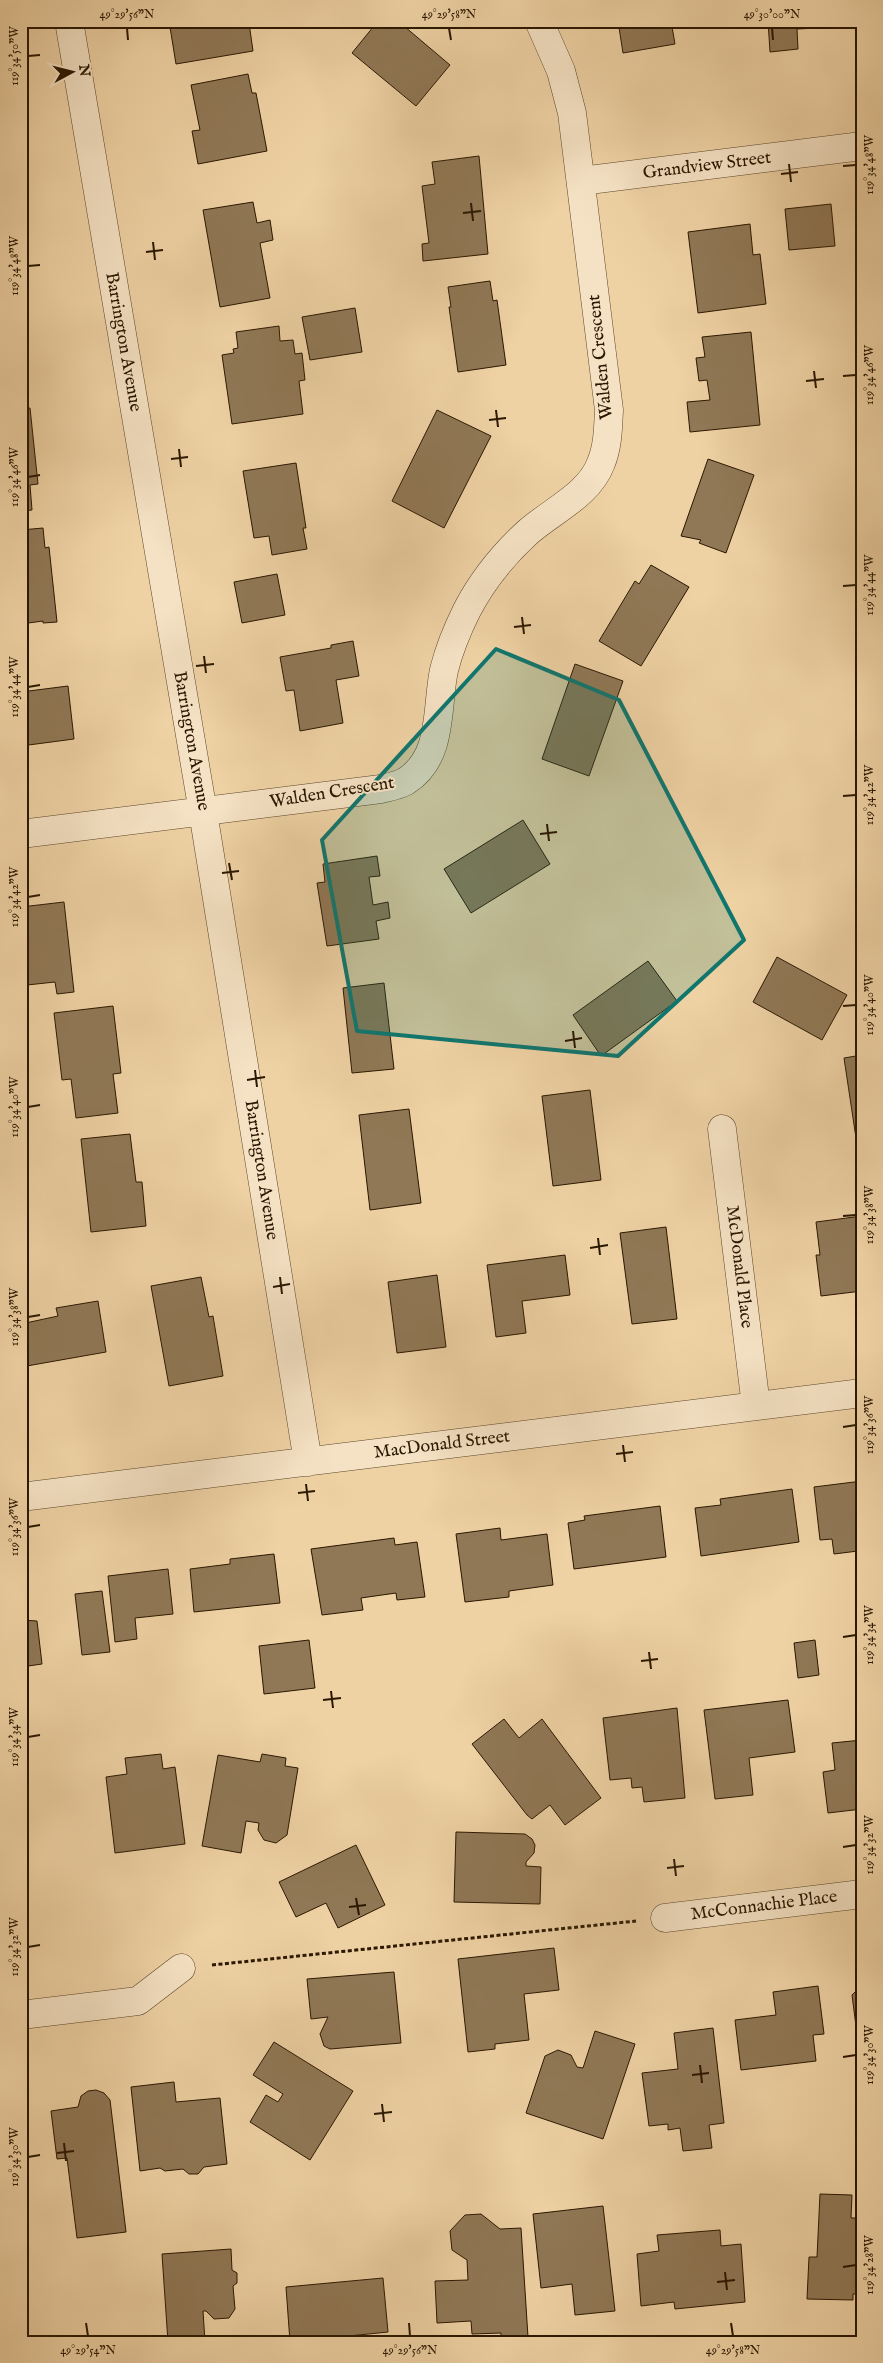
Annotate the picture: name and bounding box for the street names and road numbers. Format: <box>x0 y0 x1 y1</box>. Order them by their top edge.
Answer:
street label: Grandview Street <box>641 147 773 185</box>
street label: Barrington Avenue <box>99 270 147 414</box>
street label: Walden Crescent <box>583 293 619 421</box>
street label: Barrington Avenue <box>167 669 215 813</box>
street label: Walden Crescent <box>268 772 396 814</box>
street label: Barrington Avenue <box>239 1098 283 1242</box>
street label: McDonald Place <box>720 1204 758 1330</box>
street label: MacDonald Street <box>373 1425 511 1465</box>
street label: McConnachie Place <box>689 1886 839 1926</box>

